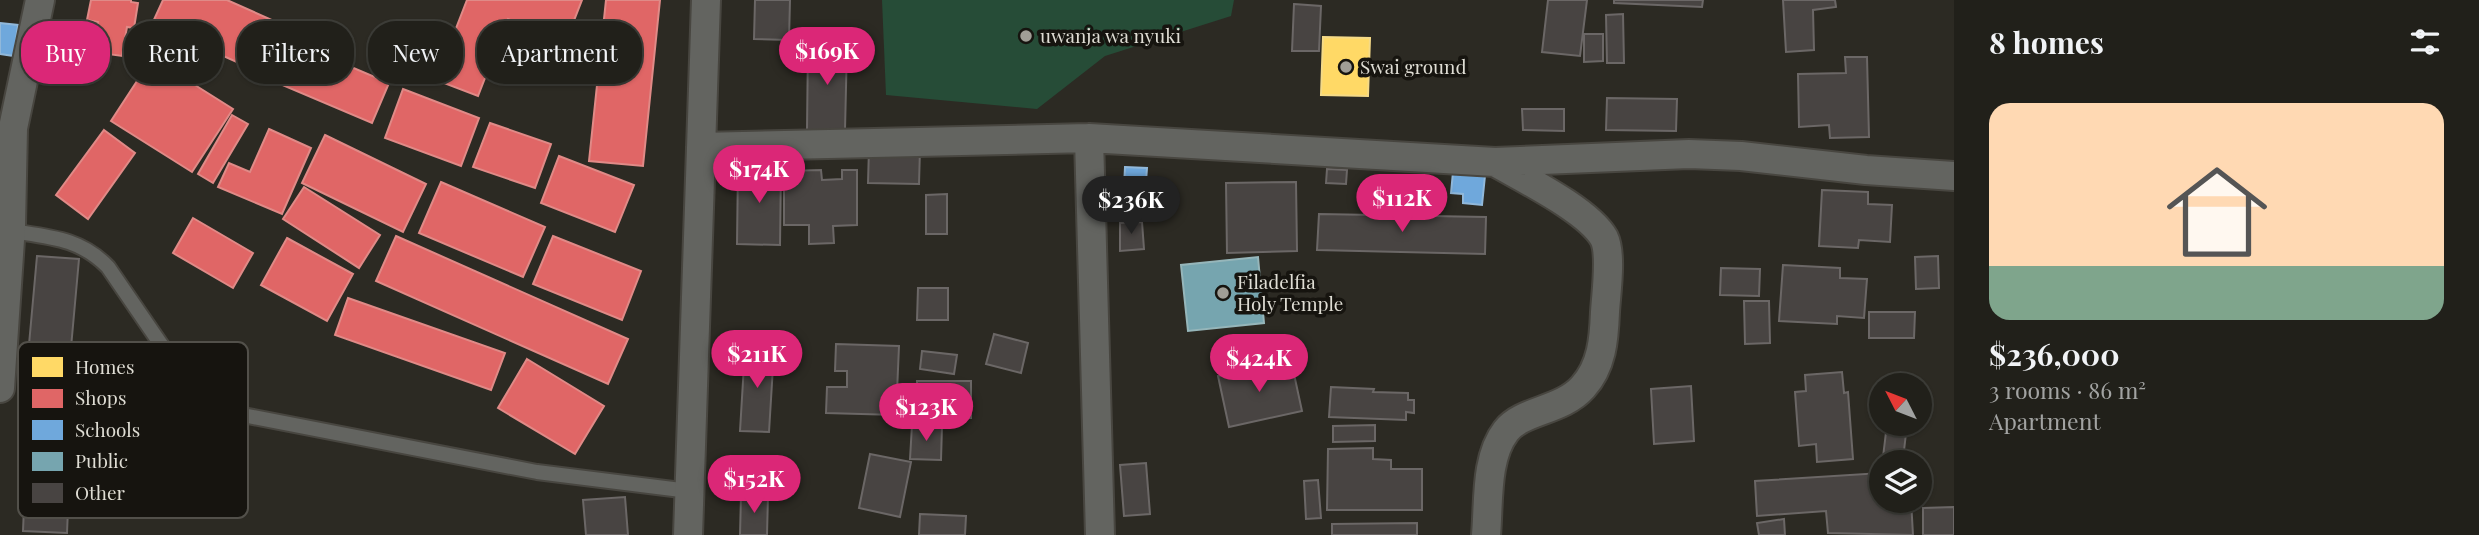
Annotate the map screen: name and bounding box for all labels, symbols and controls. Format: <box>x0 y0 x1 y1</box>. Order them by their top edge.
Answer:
chip: Buy <box>21 21 110 84</box>
chip: Rent <box>124 21 223 84</box>
chip: Filters <box>237 21 354 84</box>
chip: New <box>368 21 463 84</box>
chip: Apartment <box>477 21 642 84</box>
place label: uwanja wa nyuki <box>1040 22 1182 48</box>
text: 8 homes <box>1989 22 2104 62</box>
icon: filters <box>2406 23 2444 61</box>
pin: $169K <box>778 28 876 87</box>
marker: uwanja wa nyuki <box>1018 28 1034 44</box>
text: $169K <box>795 34 859 65</box>
place label: Swai ground <box>1360 53 1466 79</box>
marker: Swai ground <box>1338 59 1354 75</box>
pin: $174K <box>710 146 808 205</box>
icon: home <box>2154 149 2280 275</box>
text: $174K <box>729 152 789 183</box>
pin: $112K <box>1353 174 1451 234</box>
pin: $236K <box>1082 176 1180 236</box>
text: $112K <box>1372 181 1432 212</box>
text: $236K <box>1098 183 1164 214</box>
place label: Filadelfia Holy Temple <box>1237 268 1343 316</box>
marker: Filadelfia Holy Temple <box>1215 285 1231 301</box>
pin: $211K <box>708 330 806 390</box>
pin: $424K <box>1210 334 1308 394</box>
text: $236,000 <box>1989 334 2120 374</box>
text: $211K <box>727 337 787 368</box>
text: $424K <box>1226 341 1292 372</box>
legend <box>18 342 248 518</box>
text: Homes <box>75 353 134 379</box>
north arrow <box>1869 373 1932 436</box>
map controls <box>1869 373 1932 513</box>
text: 3 rooms · 86 m² <box>1989 374 2146 405</box>
text: Shops <box>75 384 126 410</box>
pin: $123K <box>877 384 975 443</box>
text: $123K <box>895 390 957 421</box>
text: Apartment <box>1989 405 2101 436</box>
text: Schools <box>75 416 140 442</box>
text: Public <box>75 447 128 473</box>
button: layers <box>1869 450 1932 513</box>
pin: $152K <box>705 456 803 515</box>
text: $152K <box>724 462 784 493</box>
text: Other <box>75 479 126 505</box>

